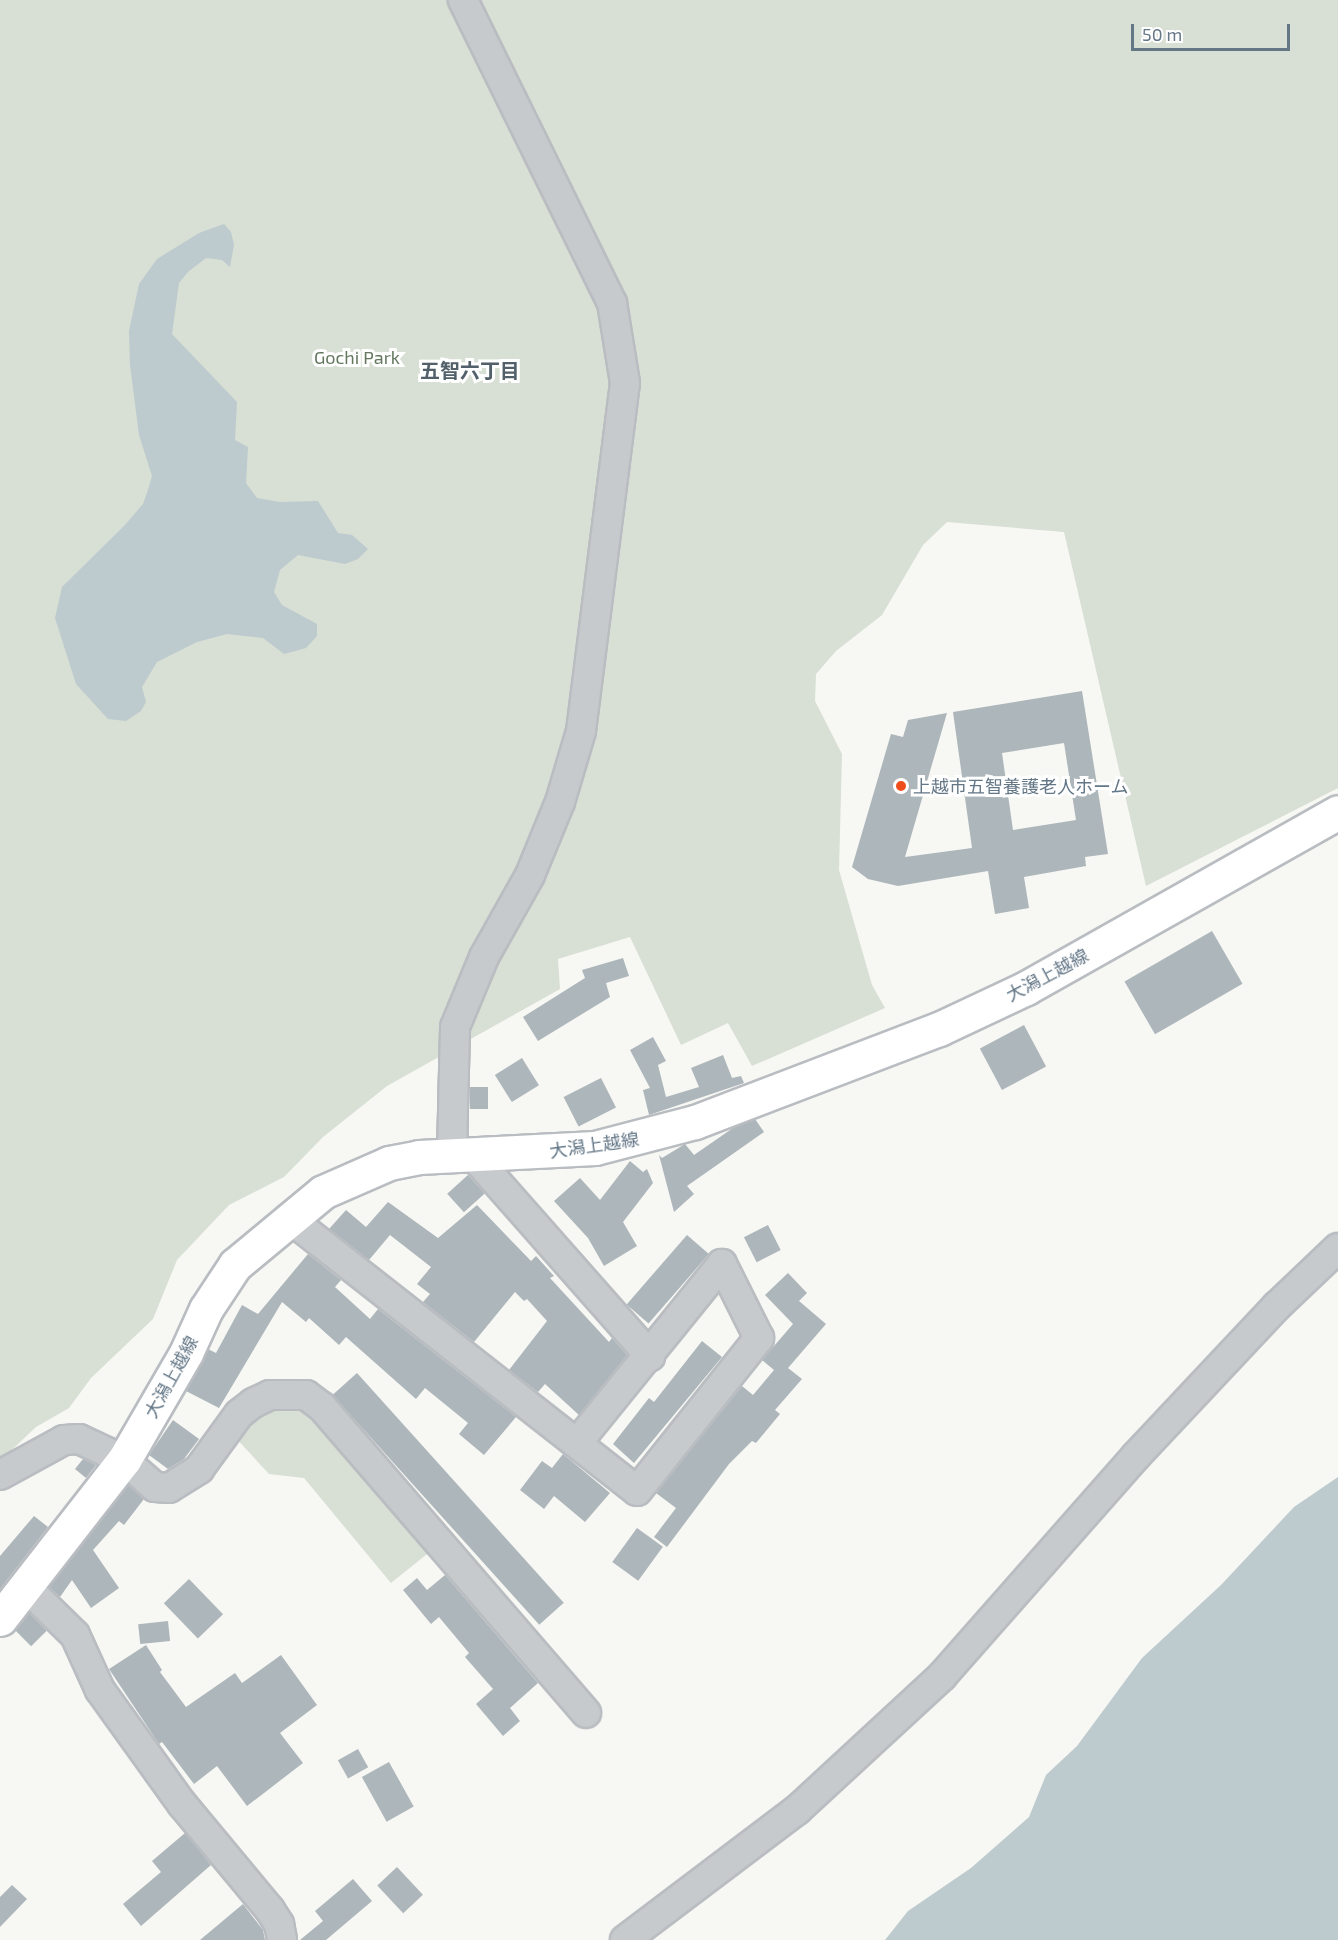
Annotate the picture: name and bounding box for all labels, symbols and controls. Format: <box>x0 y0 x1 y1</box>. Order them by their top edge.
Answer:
scale bar <box>1134 12 1293 50</box>
text: 50 m <box>1142 23 1182 45</box>
park label: Gochi Park <box>314 346 400 368</box>
district label: 五智六丁目 <box>420 358 520 382</box>
place label: 上越市五智養護老人ホーム <box>913 775 1129 797</box>
marker: 上越市五智養護老人ホーム <box>894 779 908 793</box>
street label: 大潟上越線 <box>1002 944 1092 1006</box>
street label: 大潟上越線 <box>548 1128 640 1162</box>
street label: 大潟上越線 <box>140 1332 202 1422</box>

